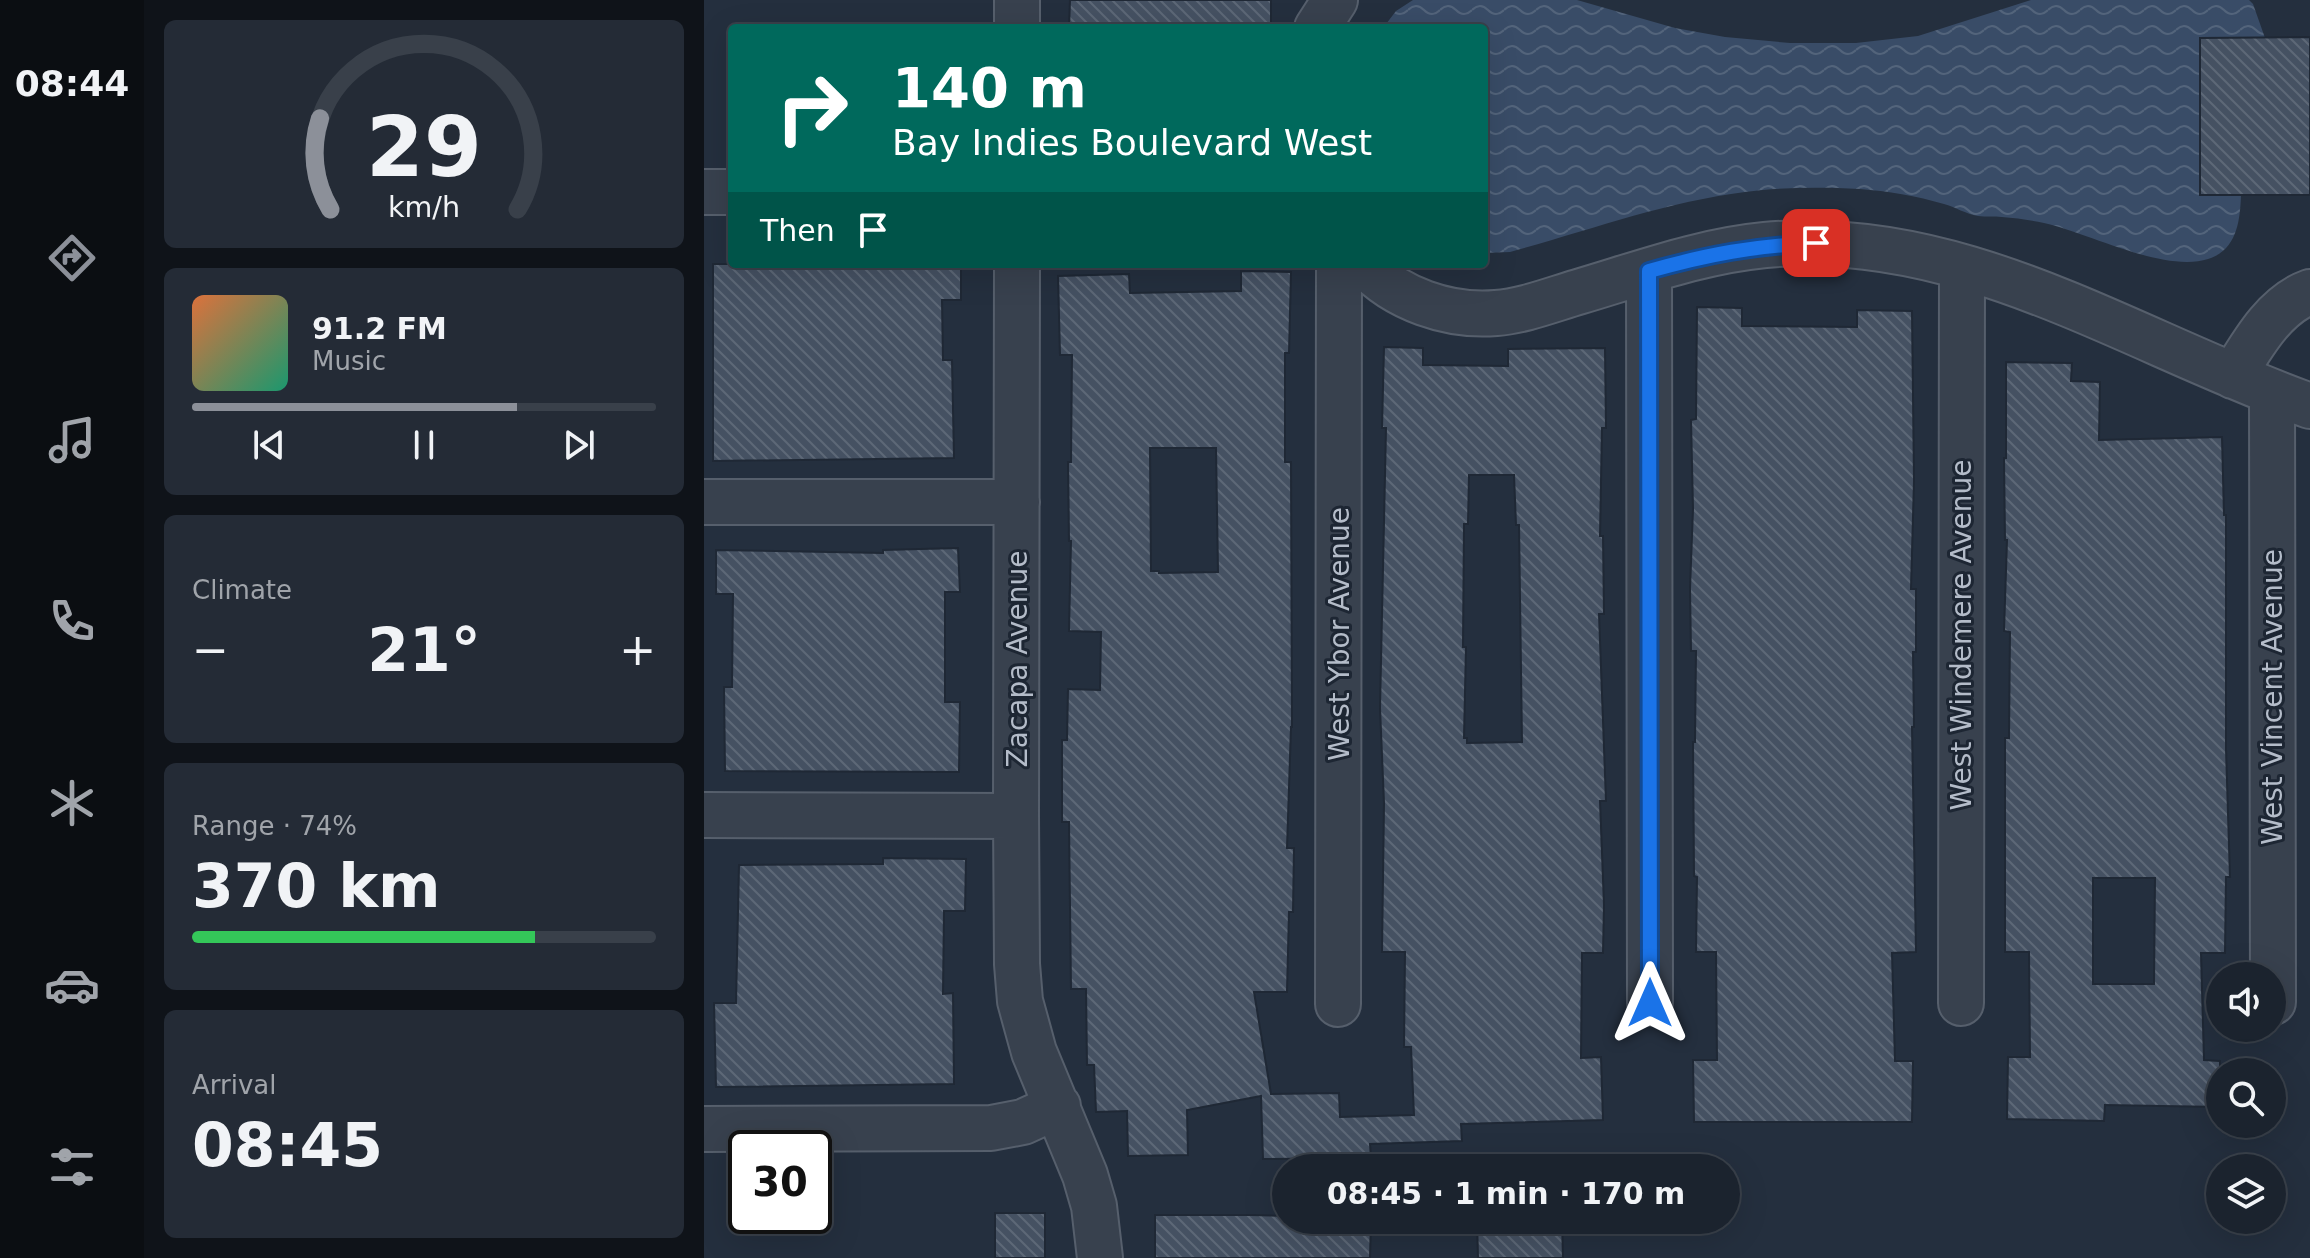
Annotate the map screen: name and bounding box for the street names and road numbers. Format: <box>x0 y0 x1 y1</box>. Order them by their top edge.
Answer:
street label: West Windemere Avenue <box>1945 460 1978 810</box>
street label: West Ybor Avenue <box>1323 507 1356 761</box>
street label: West Vincent Avenue <box>2256 549 2289 845</box>
street label: Zacapa Avenue <box>1001 551 1034 767</box>

